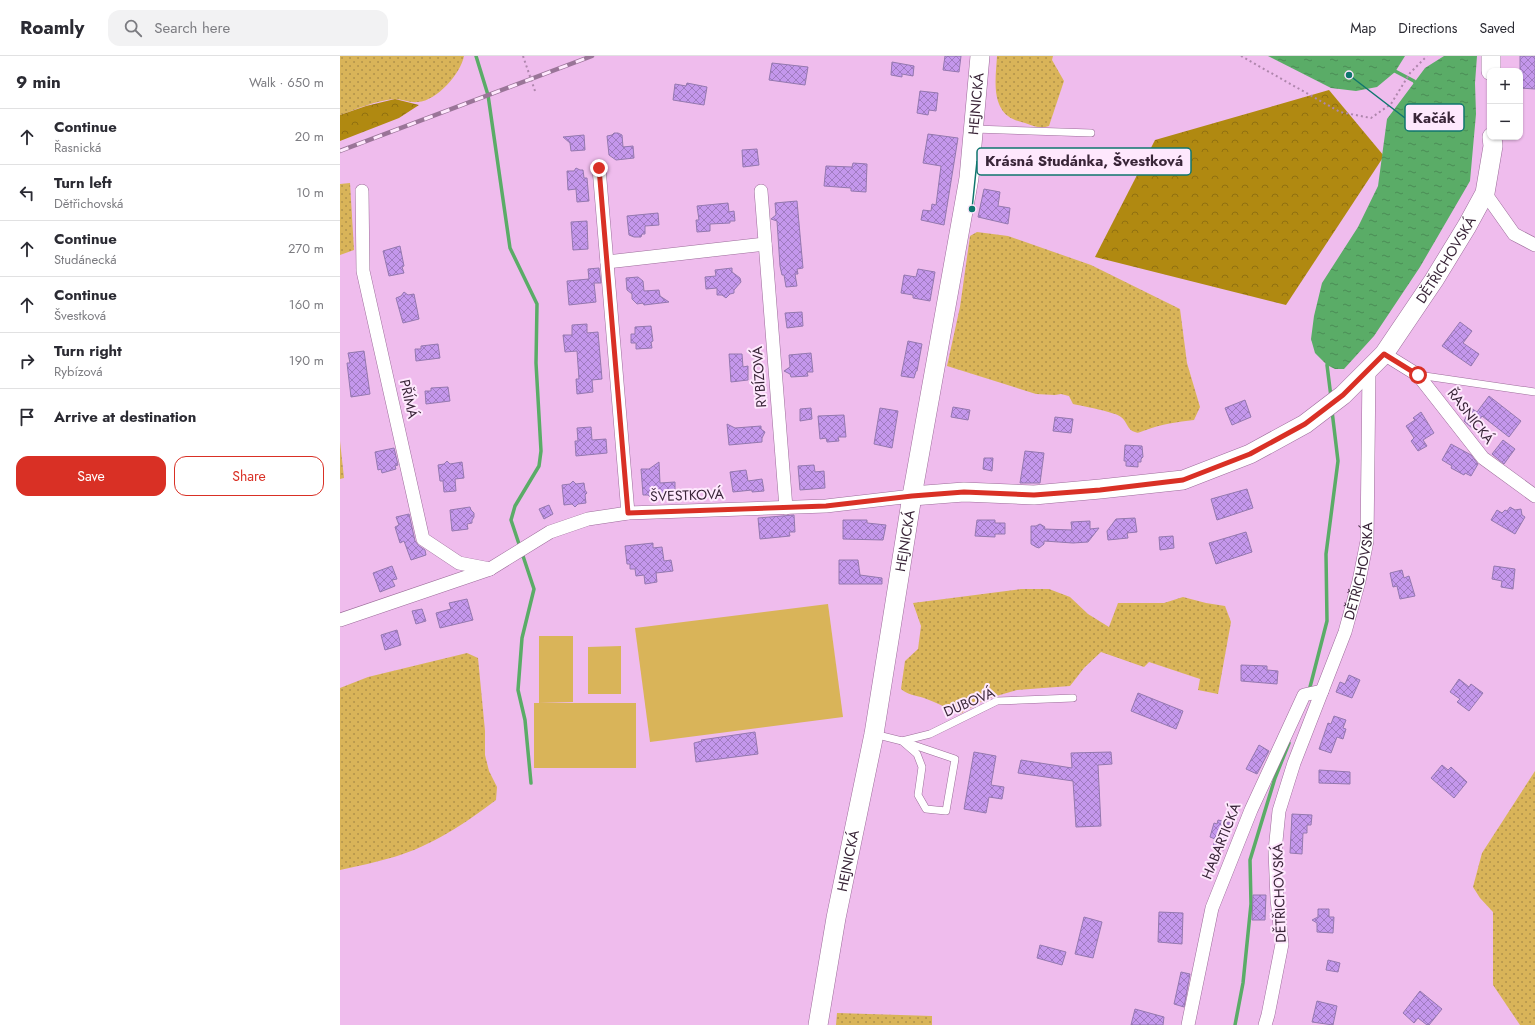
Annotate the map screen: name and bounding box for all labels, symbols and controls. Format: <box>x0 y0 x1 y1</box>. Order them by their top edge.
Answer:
search box <box>108 10 388 46</box>
text: Roamly <box>20 14 84 41</box>
icon: search <box>122 17 144 39</box>
text: Search here <box>154 17 230 39</box>
text: Map <box>1350 18 1376 38</box>
text: Directions <box>1398 18 1458 38</box>
text: Saved <box>1480 18 1515 38</box>
map controls <box>1487 68 1523 140</box>
button: + <box>1487 68 1523 104</box>
text: 9 min <box>16 70 61 94</box>
street label: HEJNICKÁ <box>963 71 989 136</box>
text: Walk · 650 m <box>249 73 324 92</box>
callout: Kačák <box>1405 104 1464 131</box>
button: − <box>1487 104 1523 140</box>
text: Kačák <box>1413 107 1456 129</box>
text: Continue <box>54 116 117 138</box>
icon: ahead <box>16 126 38 148</box>
text: 20 m <box>295 127 324 146</box>
text: Řasnická <box>54 138 101 157</box>
callout: Krásná Studánka, Švestková <box>977 148 1191 175</box>
text: Krásná Studánka, Švestková <box>985 150 1183 172</box>
route end <box>590 159 608 177</box>
text: Turn left <box>54 172 112 194</box>
icon: left <box>16 182 38 204</box>
text: 10 m <box>296 183 324 202</box>
text: Dětřichovská <box>54 194 123 213</box>
street label: DĚTŘICHOVSKÁ <box>1411 212 1481 307</box>
text: Continue <box>54 228 117 250</box>
icon: ahead <box>16 238 38 260</box>
text: 270 m <box>288 239 324 258</box>
text: Studánecká <box>54 250 117 269</box>
text: Continue <box>54 284 117 306</box>
icon: ahead <box>16 294 38 316</box>
text: 160 m <box>289 295 324 314</box>
text: Švestková <box>54 306 106 325</box>
text: Turn right <box>54 340 122 362</box>
street label: RYBÍZOVÁ <box>747 345 771 408</box>
icon: right <box>16 350 38 372</box>
text: 190 m <box>289 351 324 370</box>
text: Rybízová <box>54 362 103 381</box>
route start <box>1409 366 1427 384</box>
street label: PŘÍMÁ <box>395 377 423 421</box>
street label: ŘASNICKÁ <box>1443 384 1500 449</box>
icon: arrive <box>16 406 38 428</box>
text: Arrive at destination <box>54 406 196 428</box>
button: Save <box>16 456 166 496</box>
button: Share <box>174 456 324 496</box>
street label: ŠVESTKOVÁ <box>650 484 725 506</box>
street label: HEJNICKÁ <box>890 508 920 573</box>
street label: DĚTŘICHOVSKÁ <box>1339 521 1377 622</box>
street label: DUBOVÁ <box>940 682 998 722</box>
street label: HABARTICKÁ <box>1197 799 1246 882</box>
street label: HEJNICKÁ <box>832 828 864 893</box>
street label: DĚTŘICHOVSKÁ <box>1267 842 1291 943</box>

